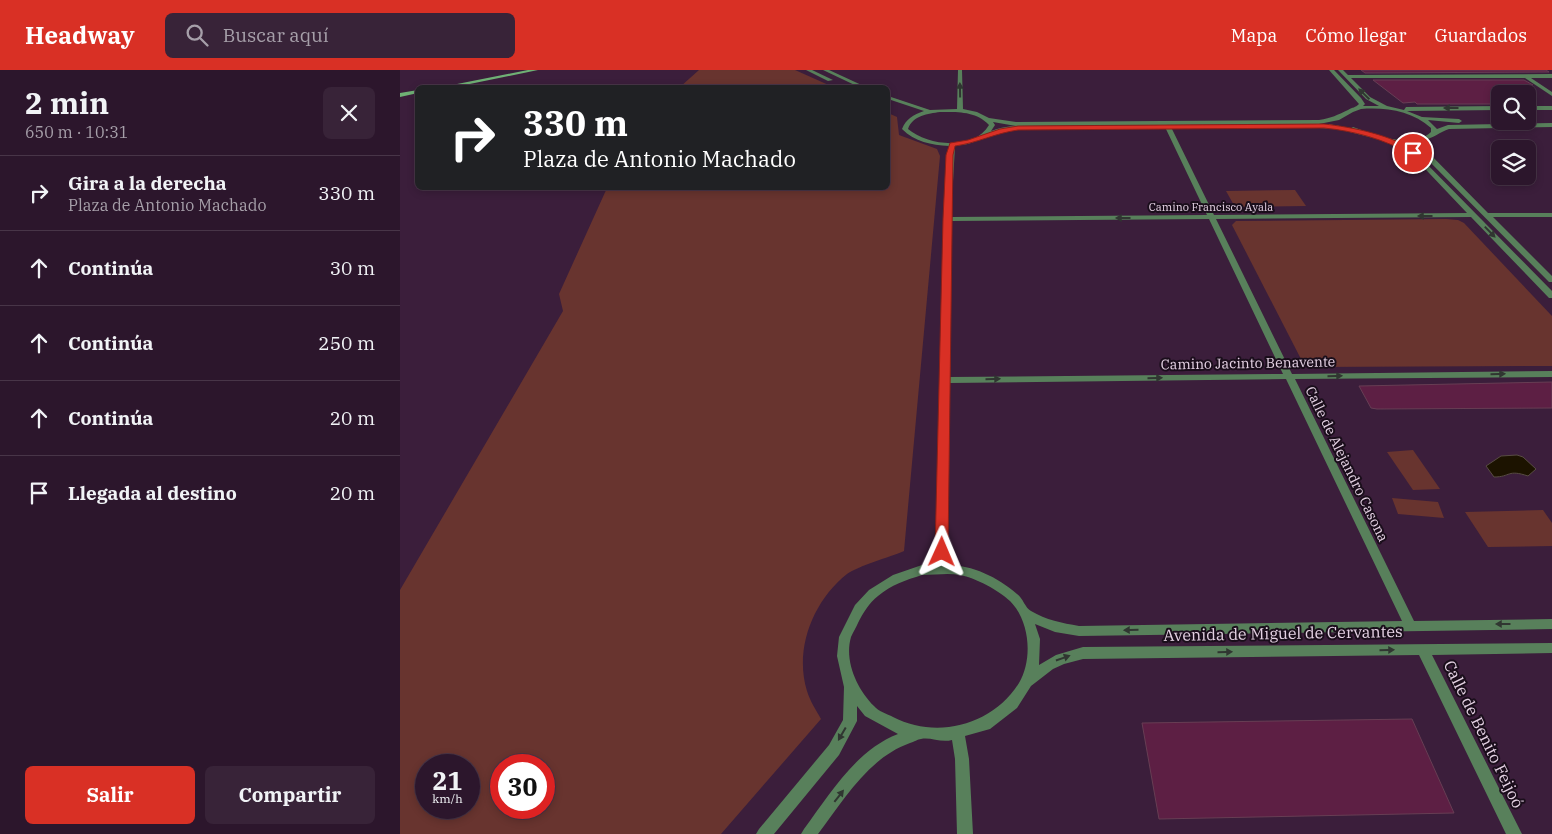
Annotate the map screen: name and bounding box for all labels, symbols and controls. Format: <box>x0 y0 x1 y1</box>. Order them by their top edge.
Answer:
search box <box>165 13 515 58</box>
text: Headway <box>25 19 135 51</box>
icon: search <box>183 21 211 49</box>
text: Buscar aquí <box>223 23 329 47</box>
text: Mapa <box>1231 24 1277 47</box>
text: Cómo llegar <box>1305 24 1406 47</box>
text: Guardados <box>1434 24 1527 47</box>
one-way arrow <box>956 82 964 98</box>
text: 2 min <box>25 83 109 122</box>
map controls <box>1491 85 1536 185</box>
button: search <box>1491 85 1536 130</box>
button: close <box>323 87 375 139</box>
one-way arrow <box>1358 88 1370 100</box>
text: 330 m <box>523 100 628 146</box>
one-way arrow <box>1443 104 1459 112</box>
icon: right <box>440 105 505 170</box>
text: 650 m · 10:31 <box>25 122 128 142</box>
pin <box>1392 132 1434 174</box>
icon: arrive <box>1399 139 1427 167</box>
button: layers <box>1491 140 1536 185</box>
text: Plaza de Antonio Machado <box>523 144 796 173</box>
text: Gira a la derecha <box>68 171 227 195</box>
icon: right <box>25 179 53 207</box>
text: 330 m <box>318 181 375 205</box>
text: Plaza de Antonio Machado <box>68 195 266 215</box>
street label: Camino Francisco Ayala <box>1149 200 1273 214</box>
one-way arrow <box>1417 212 1433 220</box>
one-way arrow <box>1115 214 1131 222</box>
one-way arrow <box>1484 226 1496 238</box>
icon: ahead <box>25 254 53 282</box>
text: Continúa <box>68 256 153 280</box>
text: 30 m <box>330 256 375 280</box>
icon: ahead <box>25 329 53 357</box>
text: Continúa <box>68 331 153 355</box>
text: 250 m <box>318 331 375 355</box>
street label: Camino Jacinto Benavente <box>1161 352 1335 374</box>
one-way arrow <box>1490 370 1506 378</box>
one-way arrow <box>1328 372 1344 380</box>
one-way arrow <box>1148 374 1164 382</box>
one-way arrow <box>985 375 1001 383</box>
street label: Calle de Alejandro Casona <box>1301 383 1393 545</box>
icon: ahead <box>25 404 53 432</box>
text: Continúa <box>68 406 153 430</box>
text: 20 m <box>330 406 375 430</box>
icon: arrive <box>25 479 53 507</box>
text: Llegada al destino <box>68 481 237 505</box>
text: 20 m <box>330 481 375 505</box>
position arrow <box>915 525 967 577</box>
one-way arrow <box>1495 620 1511 628</box>
street label: Avenida de Miguel de Cervantes <box>1163 621 1403 645</box>
one-way arrow <box>1123 626 1139 634</box>
one-way arrow <box>1380 646 1396 654</box>
one-way arrow <box>1217 647 1233 655</box>
one-way arrow <box>1056 654 1071 662</box>
street label: Calle de Benito Feijoó <box>1440 657 1528 811</box>
one-way arrow <box>838 727 847 741</box>
speed limit sign: 30 <box>490 754 555 819</box>
text: 21 <box>432 764 463 797</box>
button: Salir <box>25 766 195 824</box>
button: Compartir <box>205 766 375 824</box>
one-way arrow <box>833 790 844 803</box>
text: km/h <box>432 791 463 806</box>

